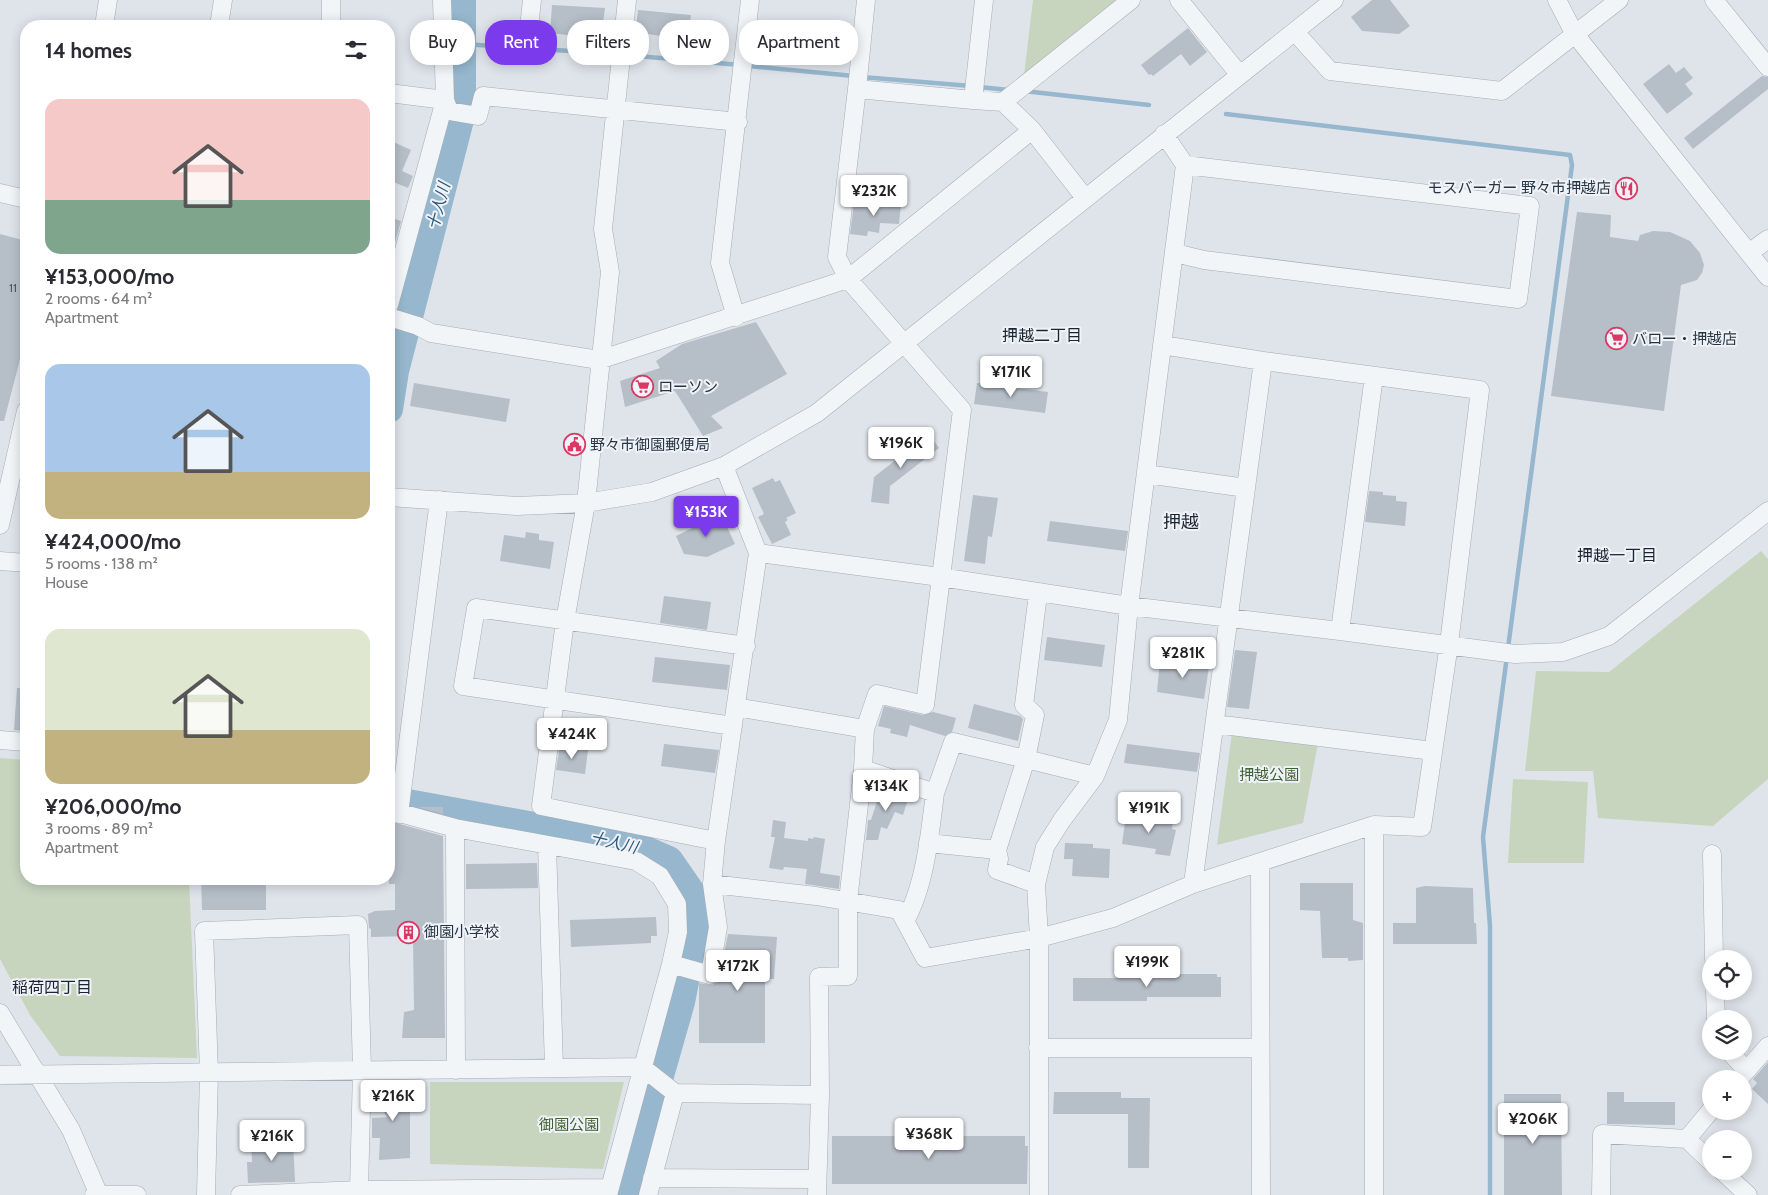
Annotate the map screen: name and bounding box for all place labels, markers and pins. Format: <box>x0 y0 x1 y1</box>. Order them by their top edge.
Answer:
pin: ¥232K <box>839 174 909 217</box>
restaurant icon: モスバーガー 野々市押越店 <box>1615 176 1639 200</box>
place label: モスバーガー 野々市押越店 <box>1428 179 1611 197</box>
supermarket icon: バロー・押越店 <box>1604 327 1628 351</box>
place label: バロー・押越店 <box>1632 330 1737 348</box>
pin: ¥171K <box>976 356 1046 398</box>
supermarket icon: ローソン <box>630 375 654 399</box>
place label: ローソン <box>658 378 718 396</box>
pin: ¥196K <box>866 426 936 469</box>
public building icon: 野々市御園郵便局 <box>562 433 586 457</box>
place label: 野々市御園郵便局 <box>590 436 710 454</box>
pin: ¥153K <box>671 496 741 538</box>
pin: ¥281K <box>1148 636 1218 679</box>
pin: ¥424K <box>537 718 607 760</box>
pin: ¥134K <box>851 770 921 812</box>
pin: ¥191K <box>1114 792 1184 834</box>
building icon: 御園小学校 <box>396 920 420 944</box>
place label: 御園小学校 <box>424 923 499 941</box>
pin: ¥199K <box>1112 946 1182 988</box>
pin: ¥172K <box>703 950 773 992</box>
pin: ¥216K <box>358 1080 428 1122</box>
pin: ¥206K <box>1498 1102 1568 1145</box>
pin: ¥368K <box>894 1118 964 1160</box>
pin: ¥216K <box>237 1120 307 1162</box>

